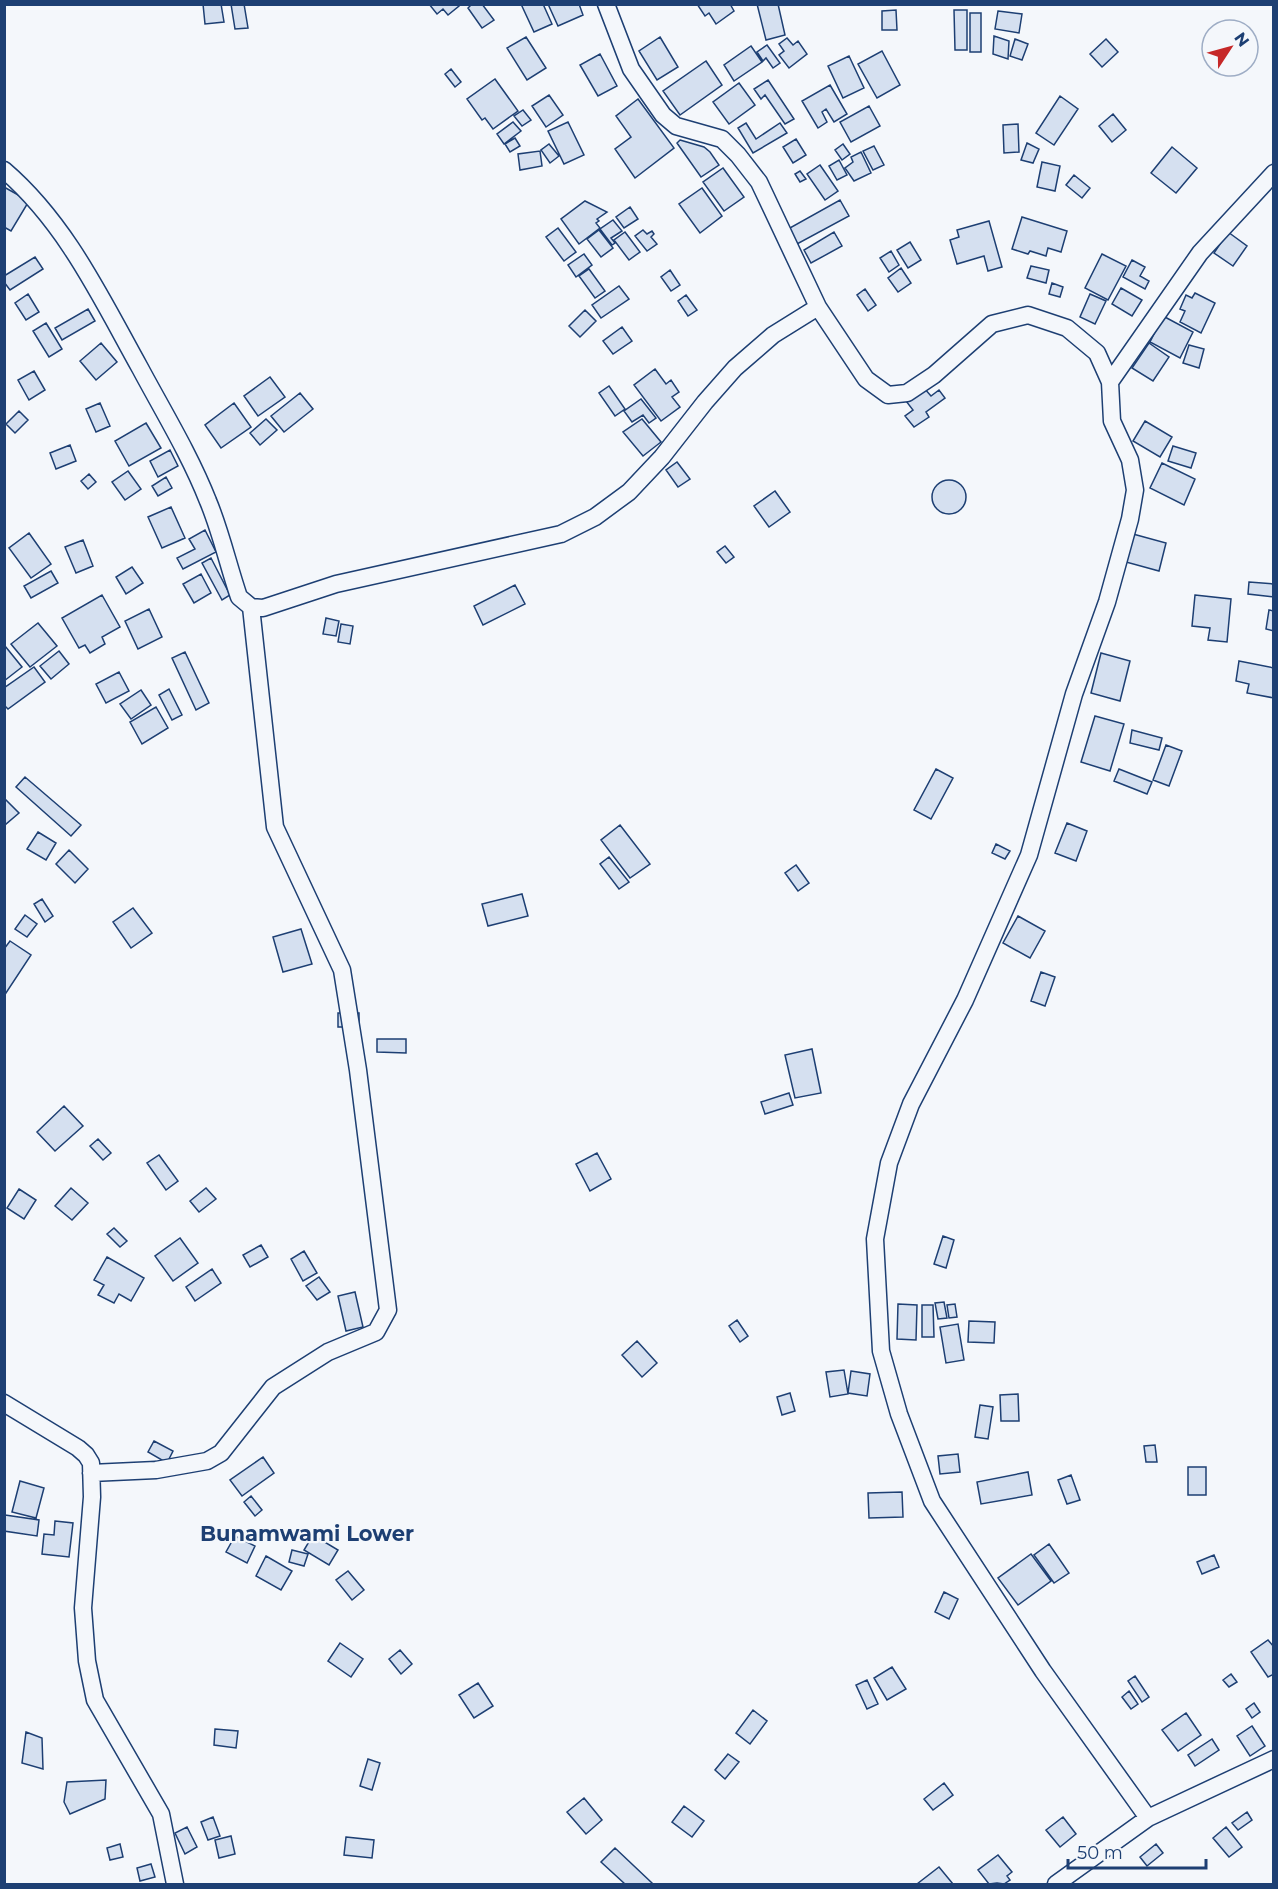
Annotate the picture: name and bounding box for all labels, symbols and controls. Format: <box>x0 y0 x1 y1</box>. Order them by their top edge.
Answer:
north arrow <box>1200 18 1260 78</box>
text: N <box>1230 29 1253 50</box>
district label: Bunamwami Lower <box>200 1521 414 1546</box>
scale bar <box>1068 1832 1206 1870</box>
text: 50 m <box>1077 1842 1123 1864</box>

